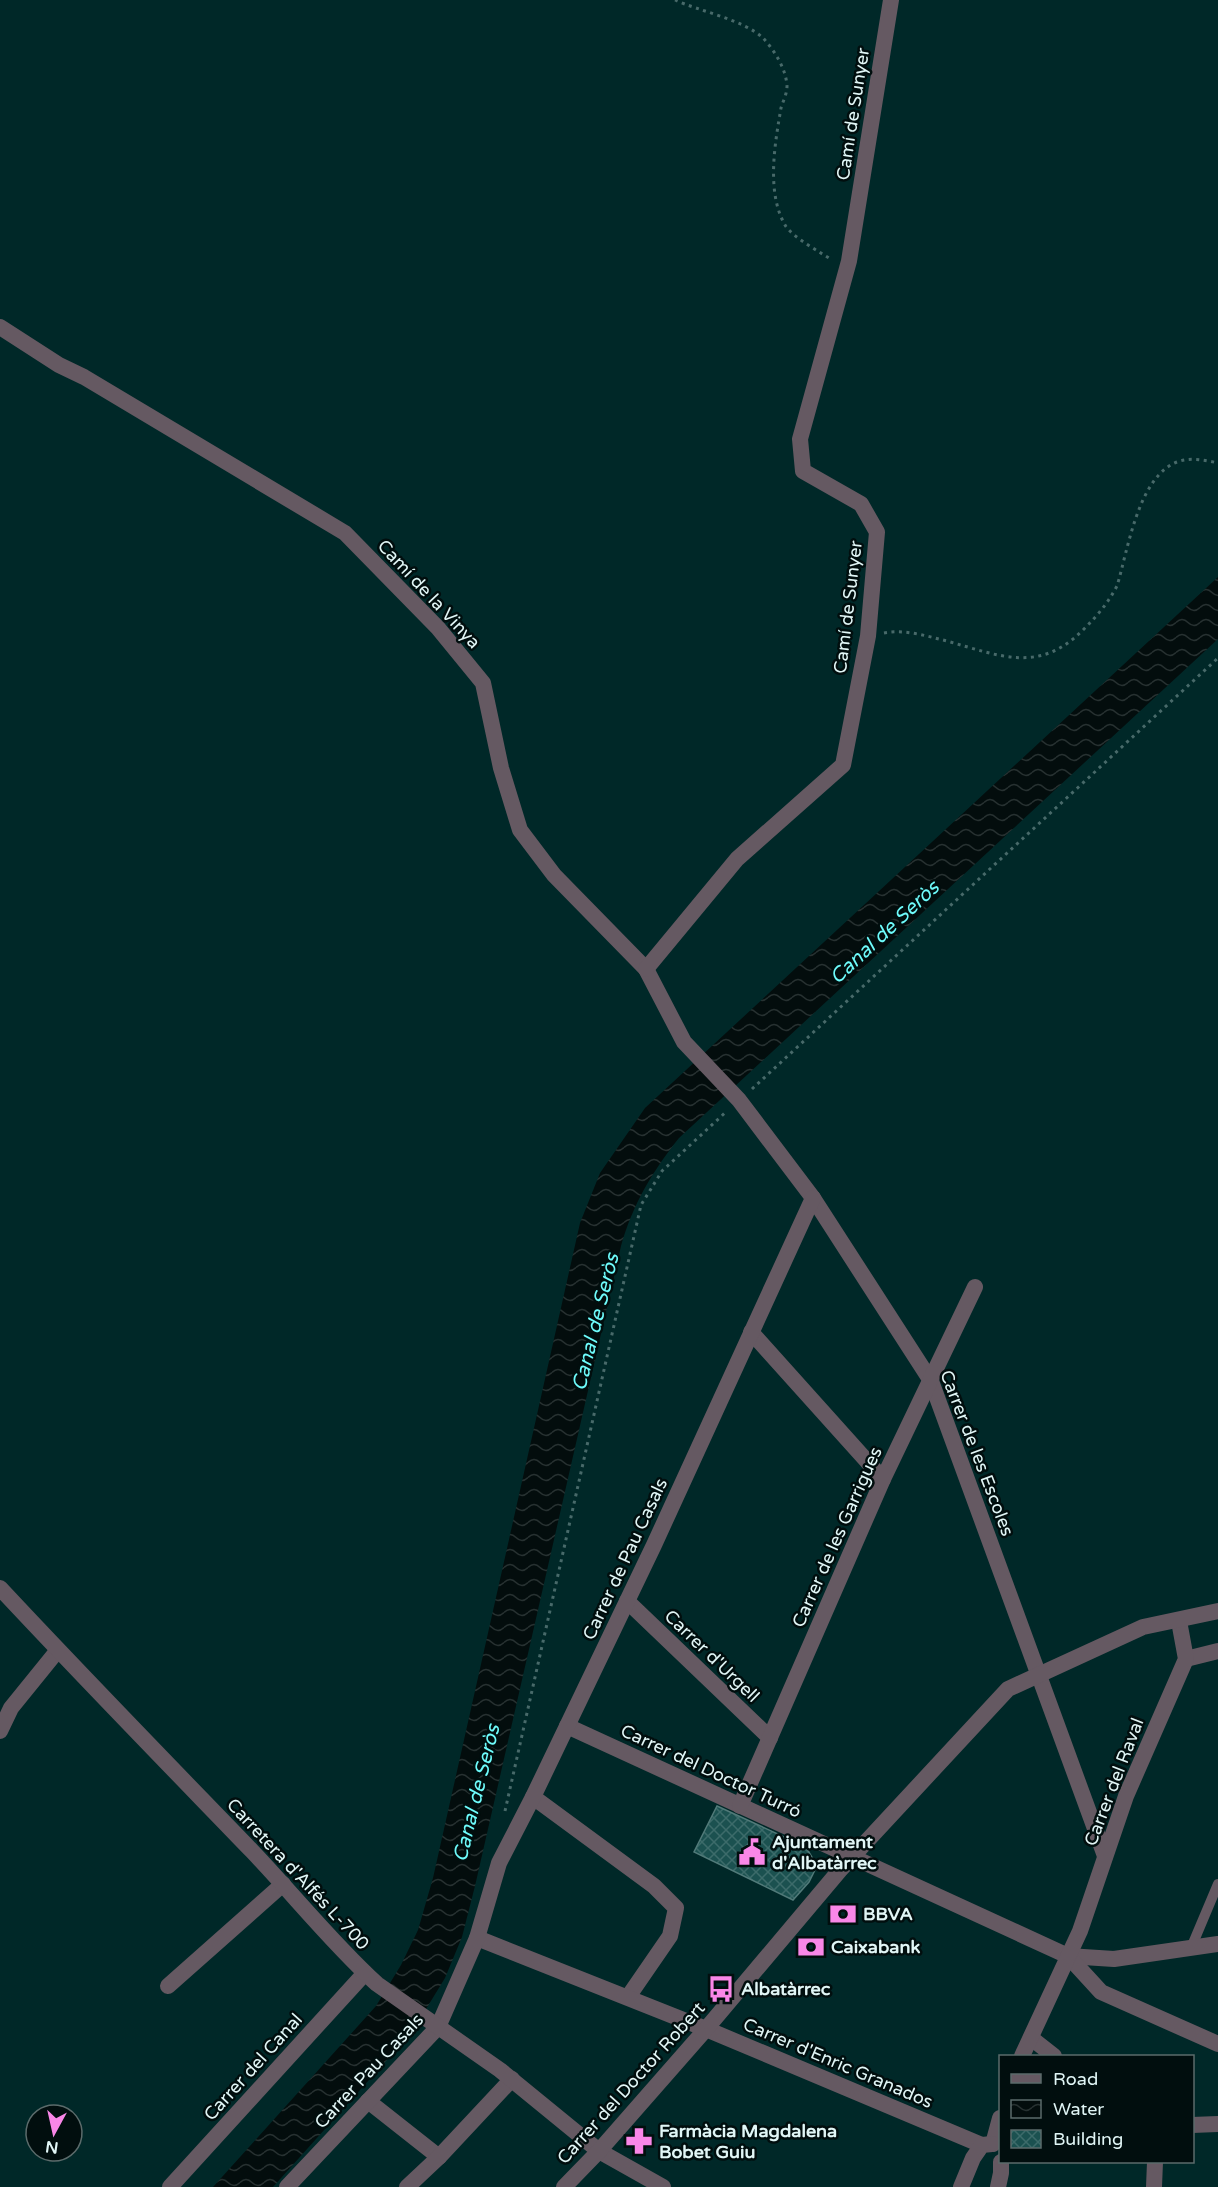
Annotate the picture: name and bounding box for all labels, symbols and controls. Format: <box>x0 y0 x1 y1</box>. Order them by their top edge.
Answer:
street label: Camí de Sunyer <box>832 46 874 182</box>
street label: Camí de la Vinya <box>373 535 485 653</box>
street label: Camí de Sunyer <box>829 539 867 675</box>
water label: Canal de Seròs <box>825 875 945 989</box>
water label: Canal de Seròs <box>567 1250 625 1393</box>
street label: Carrer de les Escoles <box>935 1367 1019 1539</box>
street label: Carrer de les Garrigues <box>787 1443 887 1631</box>
street label: Carrer de Pau Casals <box>578 1475 672 1643</box>
street label: Carrer d'Urgell <box>660 1605 764 1707</box>
street label: Carrer del Raval <box>1079 1715 1149 1849</box>
street label: Carrer del Doctor Turró <box>617 1719 805 1823</box>
water label: Canal de Seròs <box>448 1721 506 1864</box>
street label: Carretera d'Alfés L-700 <box>222 1794 374 1954</box>
place label: Ajuntament d'Albatàrrec <box>772 1831 877 1874</box>
public building icon: Ajuntament d'Albatàrrec <box>737 1837 767 1867</box>
bank icon: BBVA <box>828 1899 858 1929</box>
place label: BBVA <box>863 1903 913 1925</box>
bank icon: Caixabank <box>796 1932 826 1962</box>
place label: Caixabank <box>831 1936 920 1958</box>
bus stop icon: Albatàrrec <box>706 1974 736 2004</box>
place label: Albatàrrec <box>741 1978 831 2000</box>
street label: Carrer del Doctor Robert <box>552 1997 710 2169</box>
street label: Carrer del Canal <box>199 2009 307 2125</box>
street label: Carrer Pau Casals <box>310 2009 428 2133</box>
street label: Carrer d'Enric Granados <box>740 2013 936 2113</box>
legend <box>999 2055 1194 2163</box>
text: Road <box>1053 2068 1098 2090</box>
text: Water <box>1053 2098 1104 2120</box>
north arrow <box>24 2103 84 2163</box>
place label: Farmàcia Magdalena Bobet Guiu <box>659 2120 837 2163</box>
pharmacy icon: Farmàcia Magdalena Bobet Guiu <box>624 2126 654 2156</box>
text: Building <box>1053 2128 1123 2150</box>
text: N <box>44 2136 60 2158</box>

